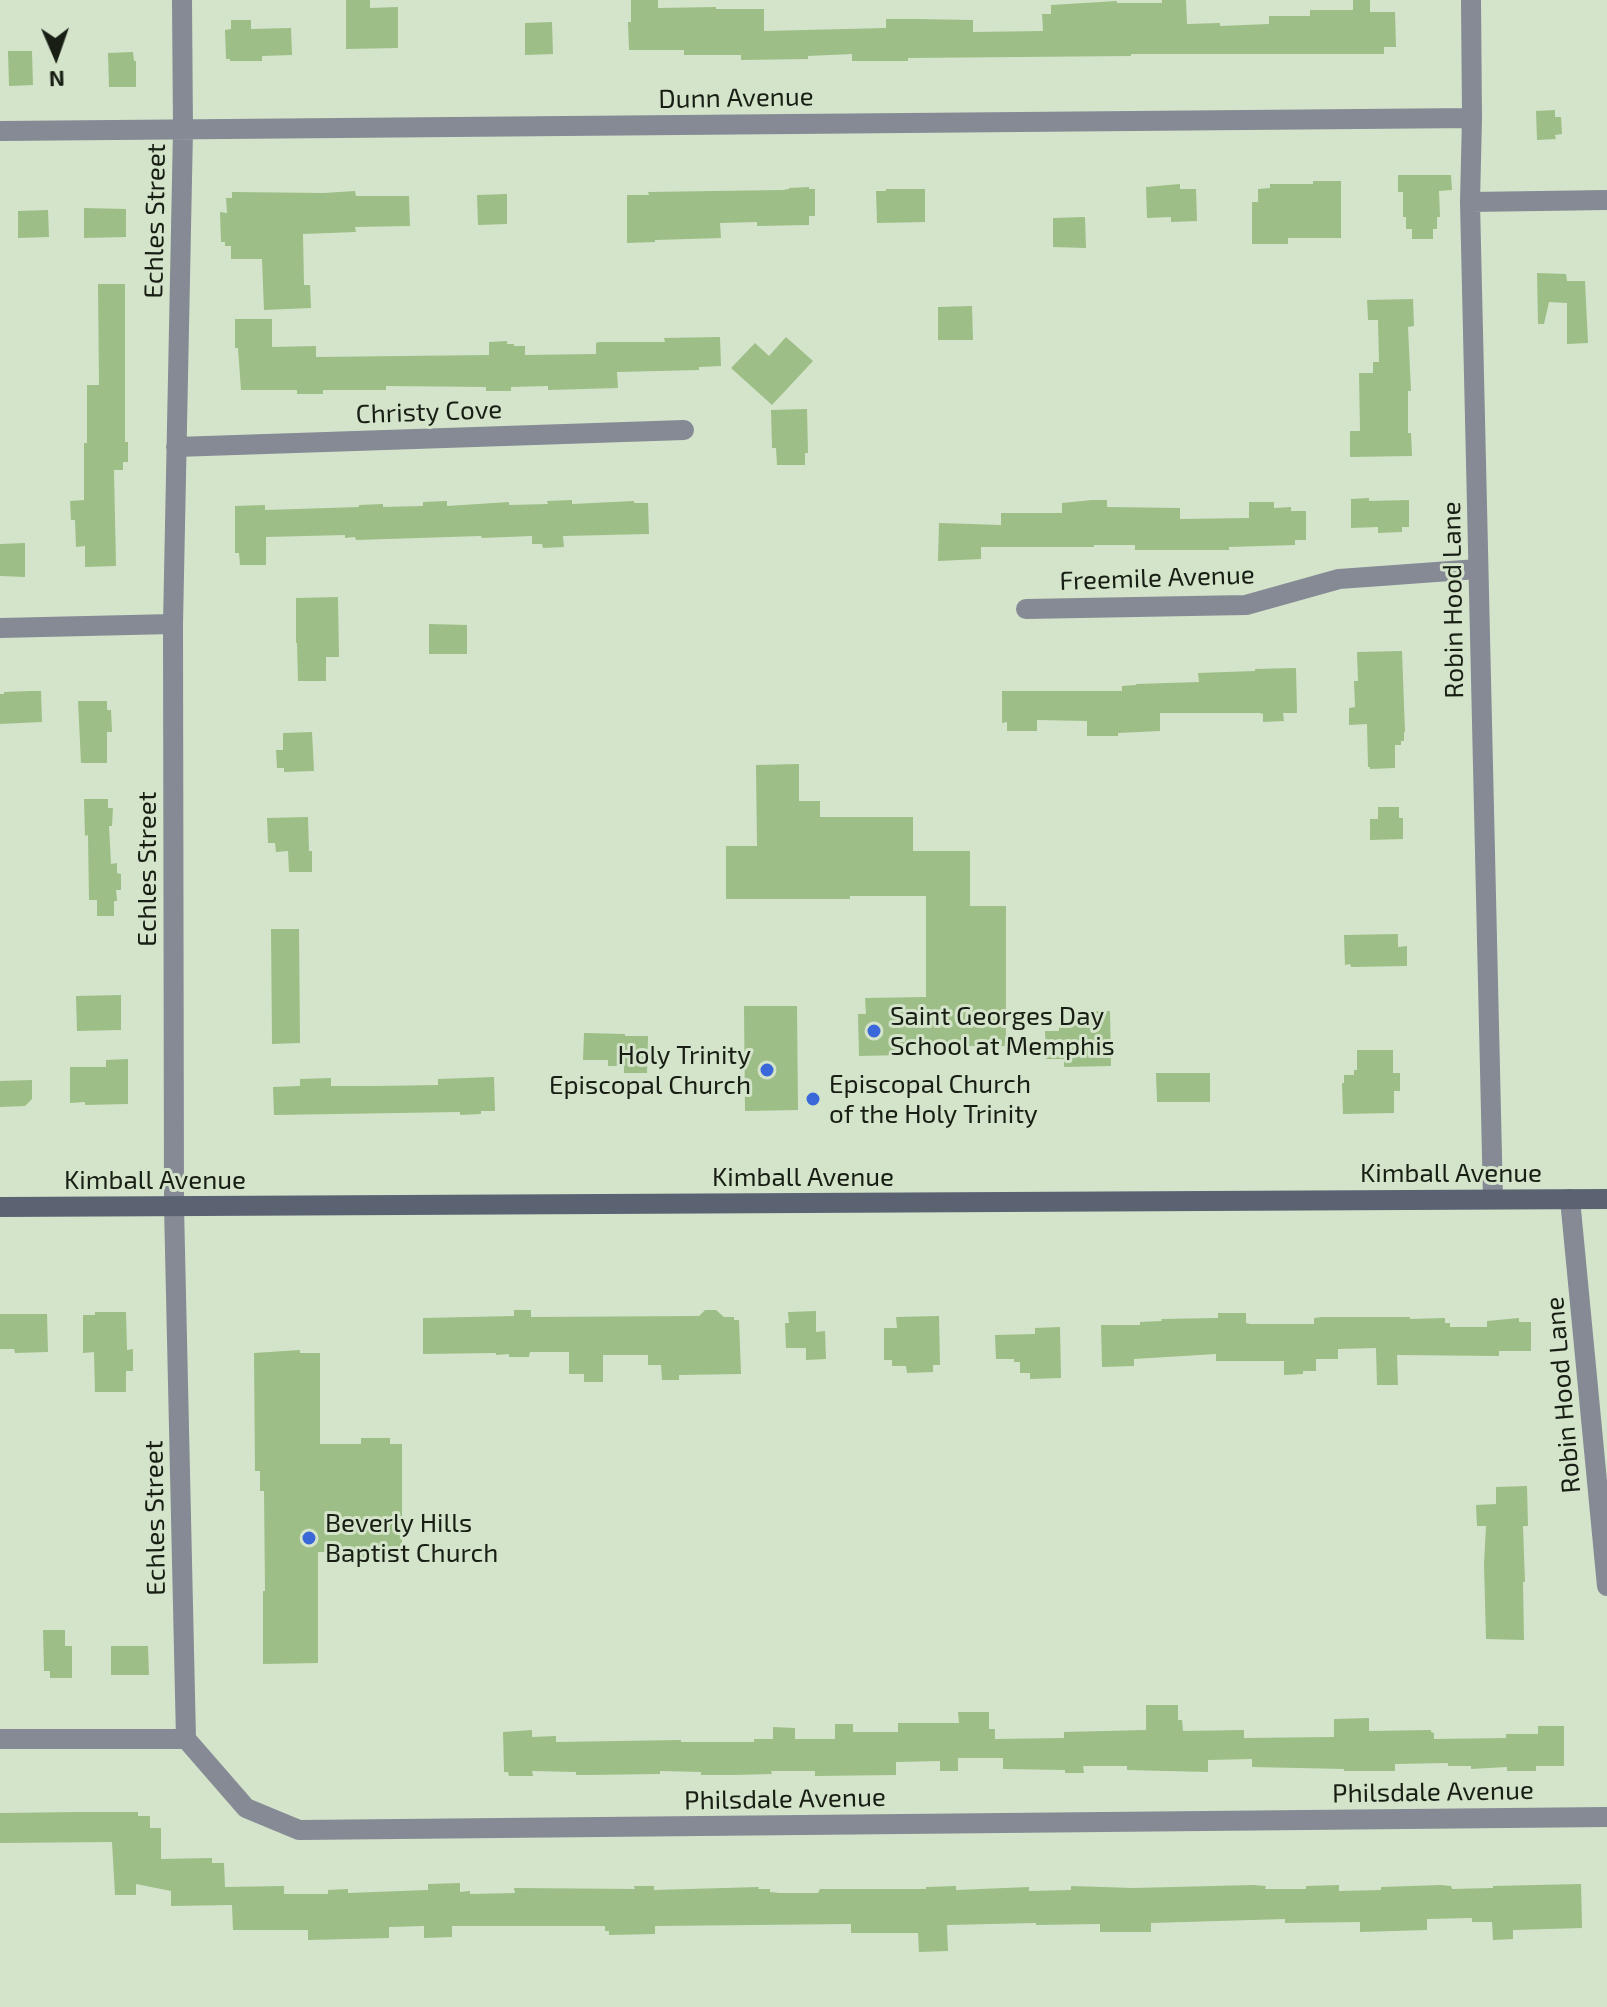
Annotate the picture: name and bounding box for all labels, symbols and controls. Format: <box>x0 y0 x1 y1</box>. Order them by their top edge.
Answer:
north arrow <box>16 16 96 96</box>
text: N <box>48 67 65 93</box>
street label: Dunn Avenue <box>658 81 814 115</box>
street label: Echles Street <box>138 143 172 299</box>
street label: Christy Cove <box>355 394 503 430</box>
street label: Robin Hood Lane <box>1436 501 1470 699</box>
street label: Freemile Avenue <box>1059 559 1255 597</box>
street label: Echles Street <box>131 791 163 947</box>
place label: Saint Georges Day School at Memphis <box>890 1000 1115 1062</box>
marker: Saint Georges Day School at Memphis <box>865 1022 883 1040</box>
place label: Holy Trinity Episcopal Church <box>549 1039 751 1100</box>
marker: Holy Trinity Episcopal Church <box>758 1061 776 1079</box>
place label: Episcopal Church of the Holy Trinity <box>829 1068 1038 1130</box>
marker: Episcopal Church of the Holy Trinity <box>804 1090 822 1108</box>
street label: Kimball Avenue <box>1360 1157 1542 1189</box>
street label: Kimball Avenue <box>712 1161 894 1193</box>
street label: Kimball Avenue <box>64 1164 246 1196</box>
street label: Robin Hood Lane <box>1539 1295 1587 1495</box>
street label: Echles Street <box>138 1440 172 1596</box>
place label: Beverly Hills Baptist Church <box>325 1507 498 1568</box>
marker: Beverly Hills Baptist Church <box>300 1529 318 1547</box>
street label: Philsdale Avenue <box>1332 1775 1534 1809</box>
street label: Philsdale Avenue <box>684 1782 886 1816</box>

